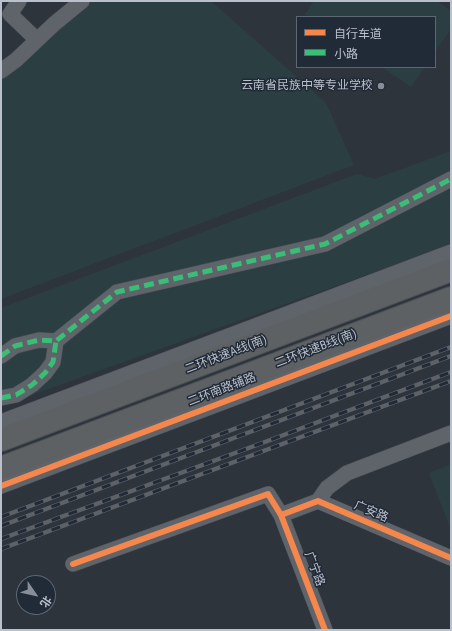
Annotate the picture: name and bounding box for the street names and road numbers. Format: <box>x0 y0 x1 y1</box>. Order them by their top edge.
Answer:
street label: 二环快速B线(南) <box>273 327 359 371</box>
street label: 二环快速A线(南) <box>183 333 269 377</box>
street label: 二环南路辅路 <box>186 370 258 410</box>
street label: 广安路 <box>352 498 390 526</box>
street label: 广宁路 <box>301 550 327 588</box>

